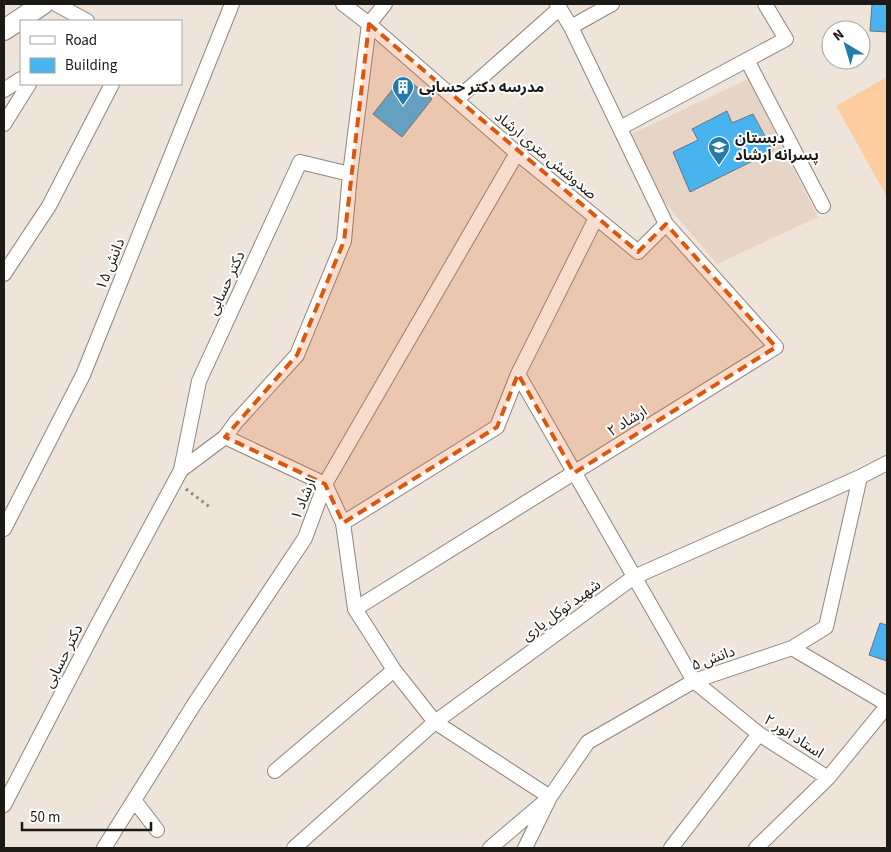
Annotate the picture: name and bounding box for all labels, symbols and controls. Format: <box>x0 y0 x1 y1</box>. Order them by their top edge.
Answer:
legend <box>20 20 182 85</box>
north arrow <box>821 20 871 70</box>
text: N <box>829 25 848 46</box>
text: Road <box>65 30 97 51</box>
text: Building <box>65 55 118 76</box>
building icon: مدرسه دکتر حسابی <box>391 75 415 106</box>
place label: مدرسه دکتر حسابی <box>419 77 544 98</box>
street label: صدوشش متری ارشاد <box>490 106 601 204</box>
place label: دبستان پسرانه ارشاد <box>735 128 819 166</box>
school or university icon: دبستان پسرانه ارشاد <box>707 135 731 166</box>
street label: دانش ۱۵ <box>91 235 130 293</box>
street label: دکتر حسابی <box>202 248 251 319</box>
street label: ارشاد ۲ <box>603 401 651 442</box>
street label: ارشاد ۱ <box>286 475 321 523</box>
street label: شهید توکل یاری <box>517 574 605 646</box>
street label: دکتر حسابی <box>38 621 88 692</box>
street label: دانش ۵ <box>688 641 738 676</box>
street label: استاد انور ۲ <box>760 709 828 764</box>
scale bar <box>22 800 151 832</box>
text: 50 m <box>30 807 60 828</box>

